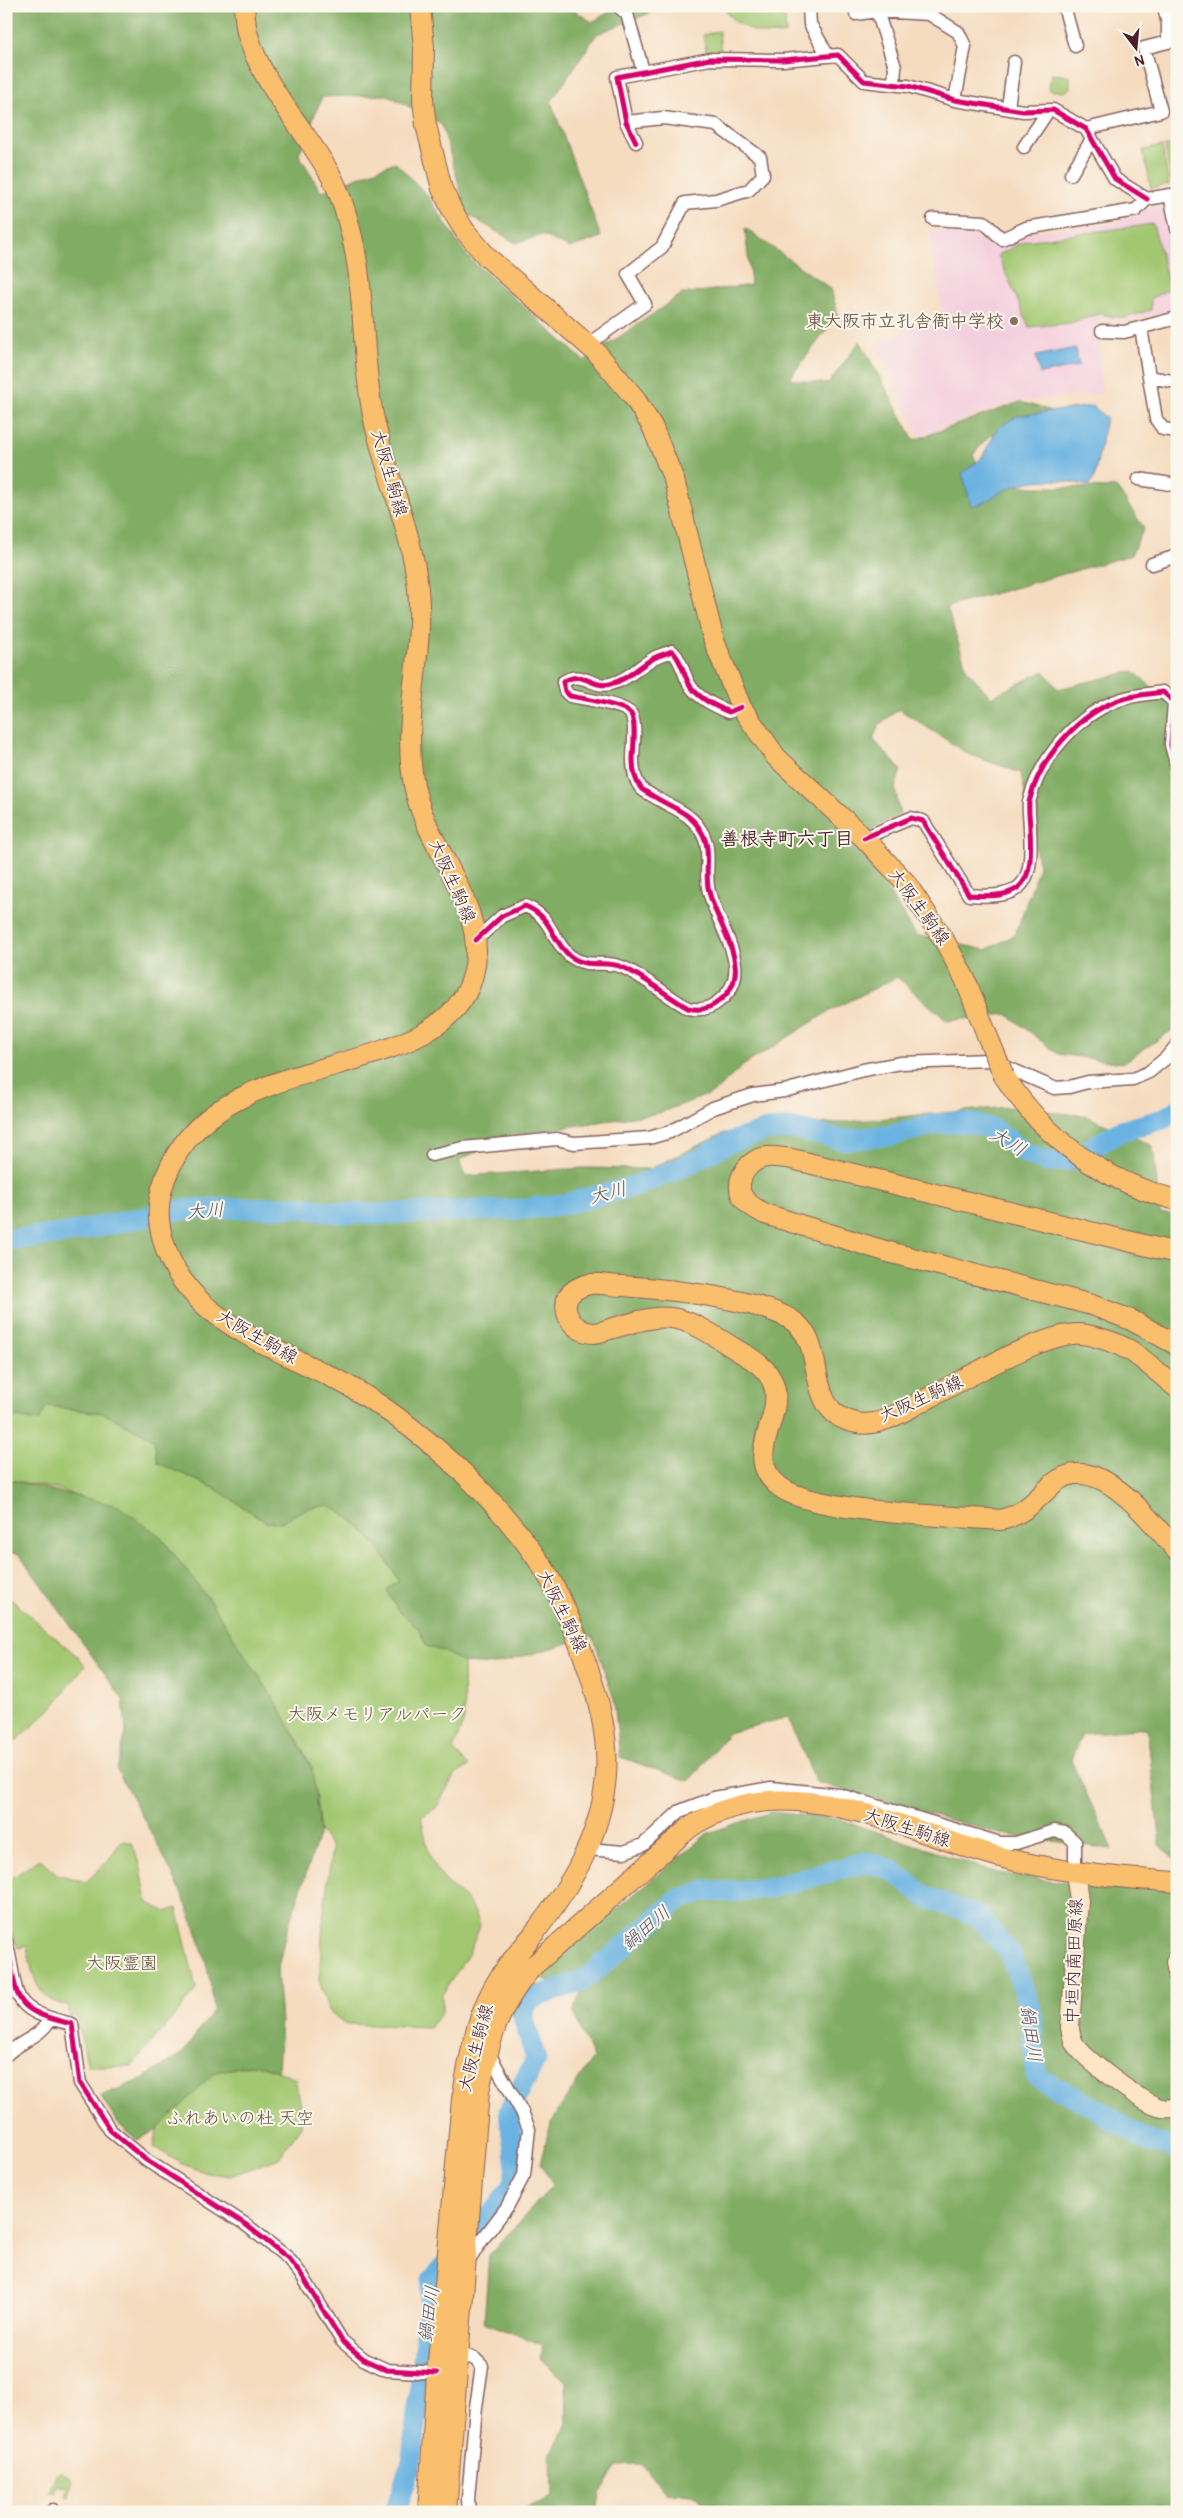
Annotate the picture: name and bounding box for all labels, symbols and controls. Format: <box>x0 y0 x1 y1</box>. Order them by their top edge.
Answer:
north arrow <box>1110 22 1160 72</box>
text: N <box>1133 51 1146 69</box>
place label: 東大阪市立孔舎衙中学校 <box>806 310 1004 333</box>
marker: 東大阪市立孔舎衙中学校 <box>1008 315 1020 327</box>
street label: 大阪生駒線 <box>366 427 412 519</box>
district label: 善根寺町六丁目 <box>720 827 854 851</box>
street label: 大阪生駒線 <box>423 835 481 927</box>
street label: 大阪生駒線 <box>883 864 955 950</box>
water label: 大川 <box>986 1122 1030 1162</box>
water label: 大川 <box>587 1177 629 1209</box>
water label: 大川 <box>185 1198 225 1224</box>
street label: 大阪生駒線 <box>212 1305 302 1369</box>
street label: 大阪生駒線 <box>875 1370 967 1428</box>
street label: 大阪生駒線 <box>532 1566 592 1656</box>
park label: 大阪メモリアルパーク <box>288 1703 466 1726</box>
street label: 大阪生駒線 <box>861 1803 953 1853</box>
street label: 中垣内南田原線 <box>1060 1898 1088 2024</box>
water label: 鍋田川 <box>616 1900 676 1956</box>
park label: 大阪霊園 <box>86 1952 158 1975</box>
street label: 大阪生駒線 <box>453 2002 499 2094</box>
water label: 鍋田川 <box>1015 2004 1047 2064</box>
park label: ふれあいの杜 天空 <box>166 2107 314 2130</box>
water label: 鍋田川 <box>413 2284 445 2344</box>

